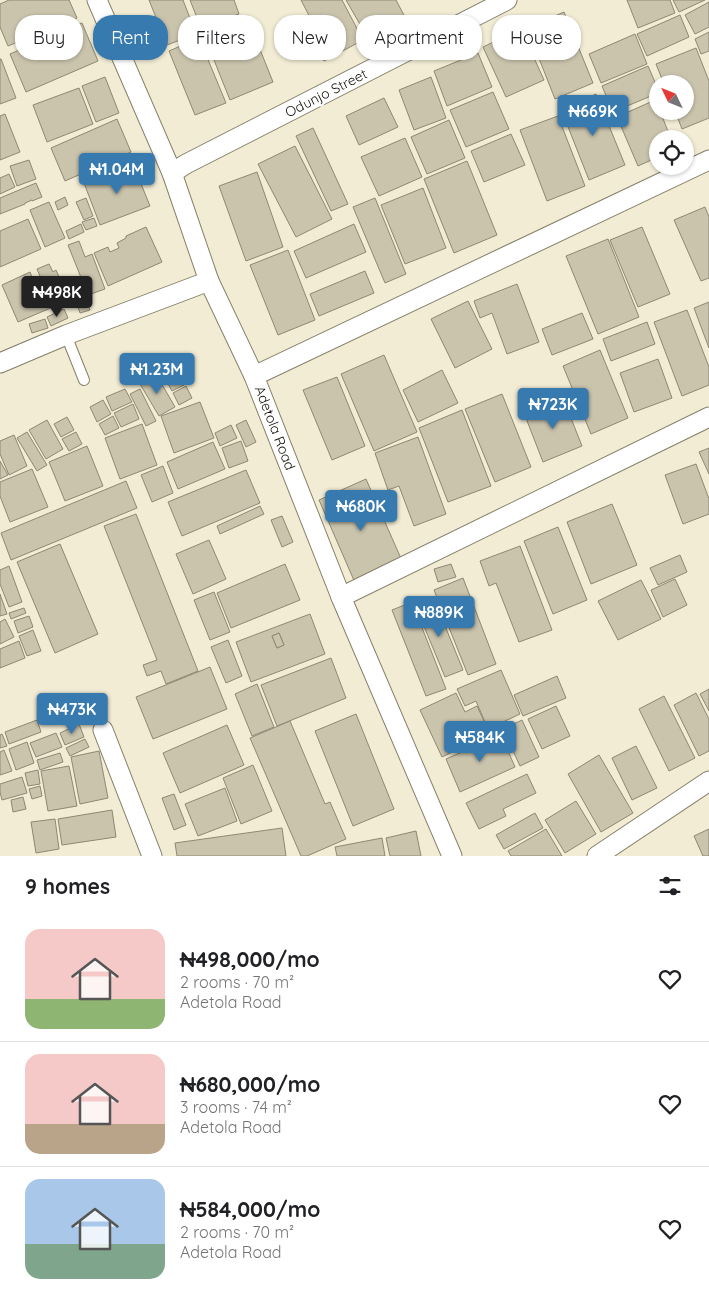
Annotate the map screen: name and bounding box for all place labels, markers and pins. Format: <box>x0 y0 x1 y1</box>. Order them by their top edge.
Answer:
pin: ₦669K <box>558 94 628 137</box>
pin: ₦1.04M <box>76 152 158 195</box>
pin: ₦498K <box>22 276 92 318</box>
pin: ₦1.23M <box>116 352 198 395</box>
pin: ₦723K <box>518 388 588 430</box>
pin: ₦680K <box>326 490 396 532</box>
pin: ₦889K <box>404 596 474 638</box>
pin: ₦473K <box>37 692 107 735</box>
pin: ₦584K <box>445 720 515 763</box>

